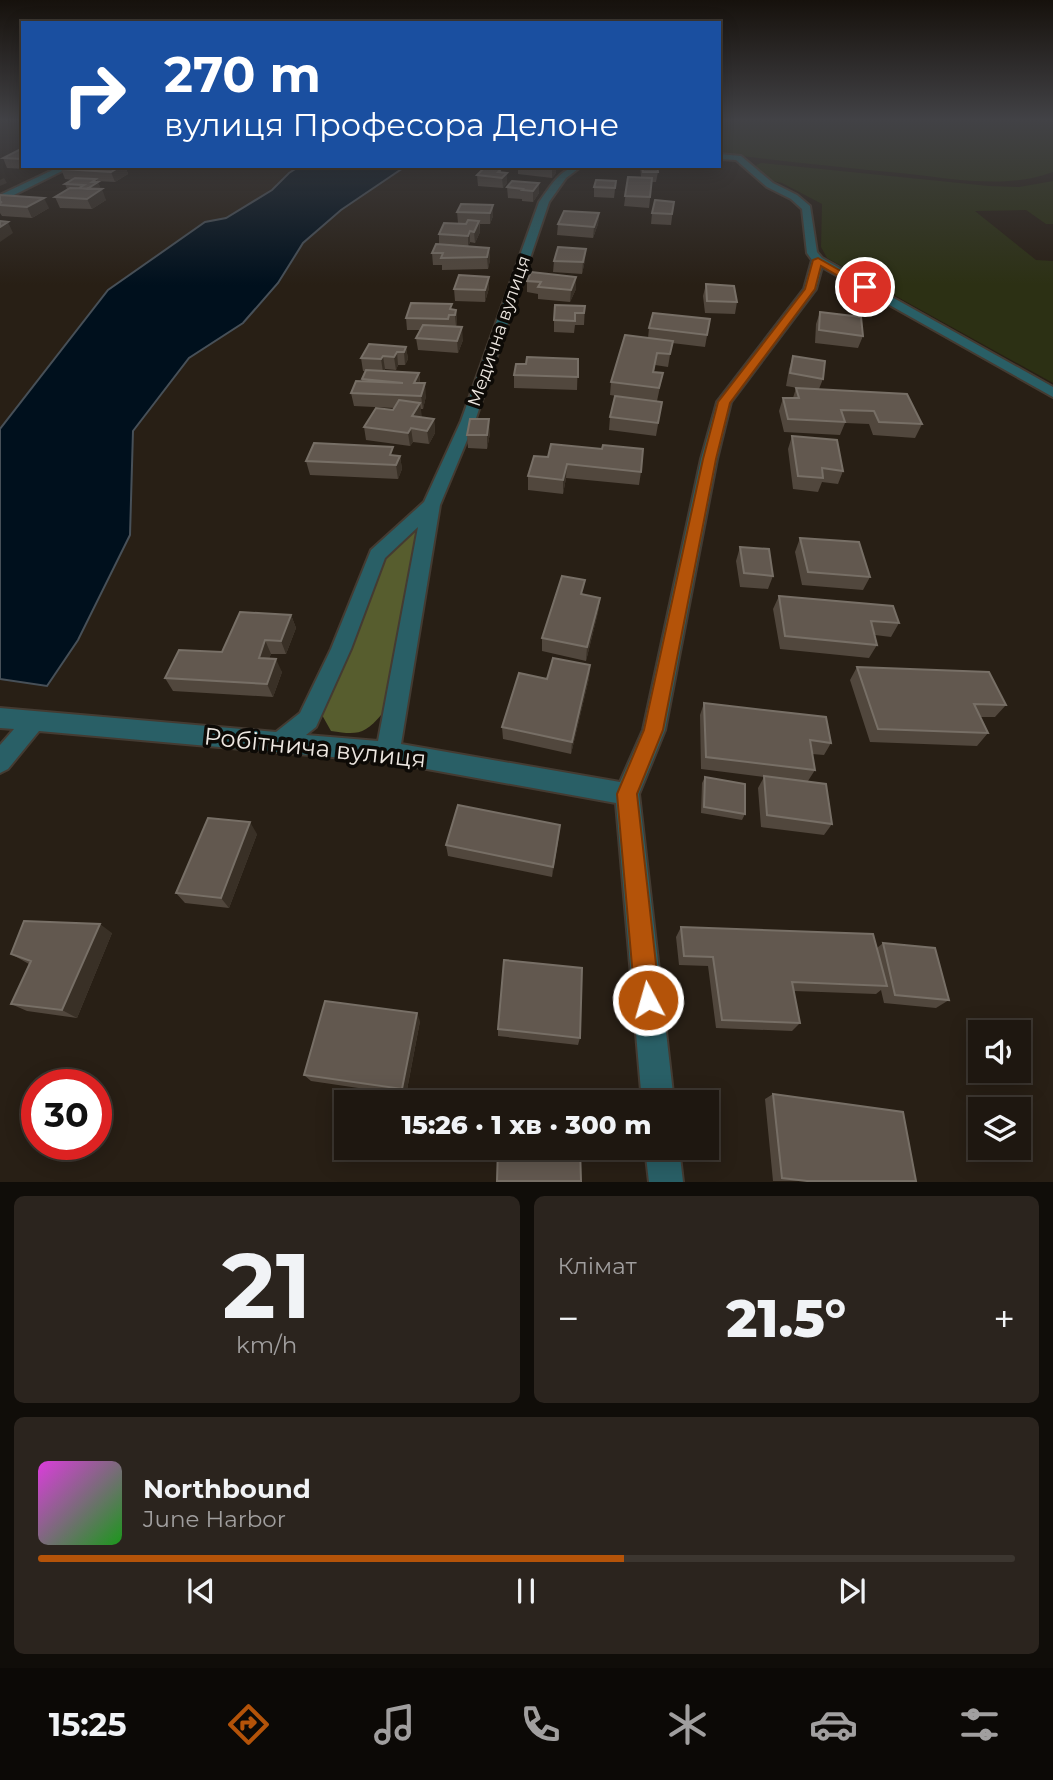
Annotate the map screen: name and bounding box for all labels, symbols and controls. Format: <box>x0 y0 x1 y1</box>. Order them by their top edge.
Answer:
text: 270 m <box>164 45 321 104</box>
icon: right <box>49 49 140 140</box>
text: вулиця Професора Делоне <box>164 105 619 144</box>
street label: Медична вулиця <box>463 253 535 409</box>
pin <box>835 257 895 317</box>
icon: arrive <box>846 268 884 306</box>
street label: Робітнича вулиця <box>203 721 428 774</box>
position arrow <box>611 963 685 1037</box>
map controls <box>968 1020 1031 1160</box>
button: sound <box>968 1020 1031 1083</box>
speed limit sign: 30 <box>21 1069 112 1160</box>
button: layers <box>968 1097 1031 1160</box>
text: 15:26 · 1 хв · 300 m <box>402 1109 651 1141</box>
text: 21 <box>222 1230 311 1341</box>
text: Клімат <box>558 1252 637 1280</box>
text: 21.5° <box>726 1287 846 1350</box>
text: − <box>558 1295 579 1342</box>
text: + <box>993 1295 1015 1342</box>
text: km/h <box>236 1331 297 1359</box>
text: Northbound <box>143 1473 311 1505</box>
text: June Harbor <box>143 1505 286 1533</box>
icon: previous <box>182 1572 220 1610</box>
icon: pause <box>507 1572 545 1610</box>
icon: next <box>833 1572 871 1610</box>
icon: directions <box>224 1700 273 1749</box>
icon: music <box>370 1700 419 1749</box>
icon: phone <box>516 1700 565 1749</box>
icon: climate <box>663 1700 712 1749</box>
icon: car <box>809 1700 858 1749</box>
icon: filters <box>955 1700 1004 1749</box>
text: 15:25 <box>49 1705 127 1744</box>

